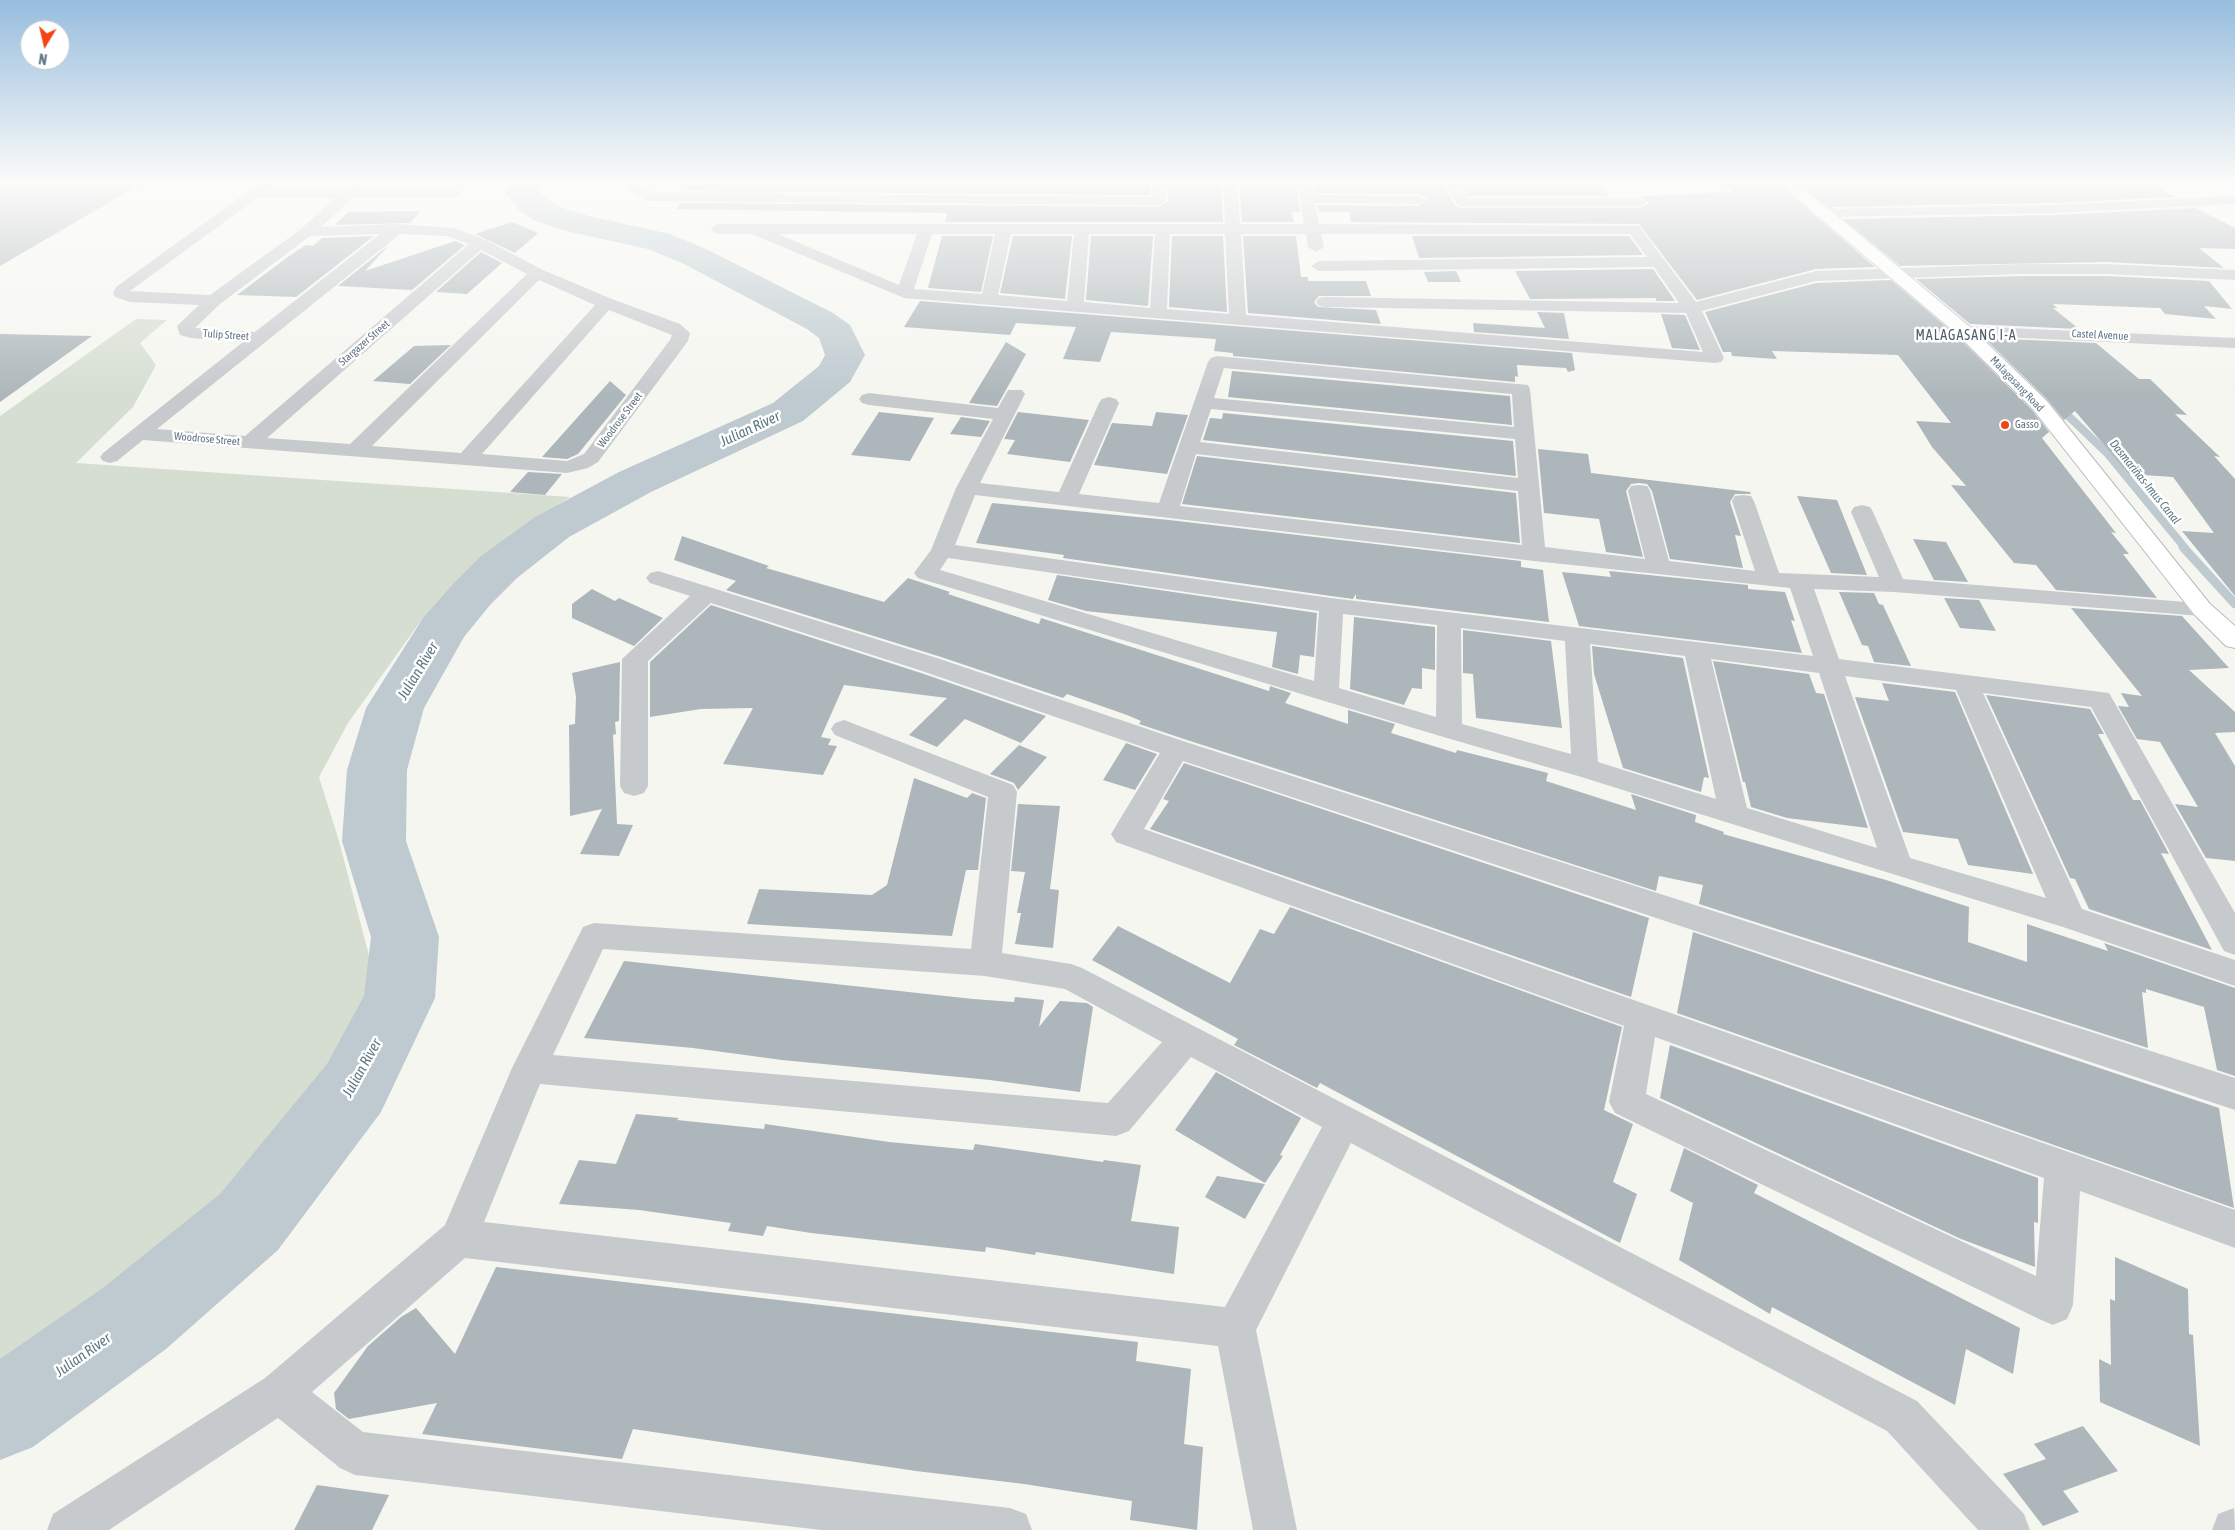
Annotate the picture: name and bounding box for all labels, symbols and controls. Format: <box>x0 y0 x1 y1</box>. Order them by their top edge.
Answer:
north arrow <box>20 20 70 70</box>
text: N <box>37 50 48 67</box>
street label: Stargazer Street <box>336 317 392 369</box>
street label: Tulip Street <box>203 327 249 343</box>
street label: Castel Avenue <box>2071 327 2129 343</box>
district label: MALAGASANG I-A <box>1914 328 2018 344</box>
street label: Malagasang Road <box>1987 354 2047 414</box>
street label: Woodrose Street <box>595 390 645 450</box>
water label: Julian River <box>717 407 783 451</box>
place label: Gasso <box>2015 418 2039 432</box>
marker: Gasso <box>1999 419 2011 431</box>
street label: Woodrose Street <box>173 430 241 448</box>
water label: Dasmariñas-Imus Canal <box>2106 437 2184 527</box>
water label: Julian River <box>394 639 442 703</box>
water label: Julian River <box>339 1036 385 1100</box>
water label: Julian River <box>52 1329 114 1381</box>

